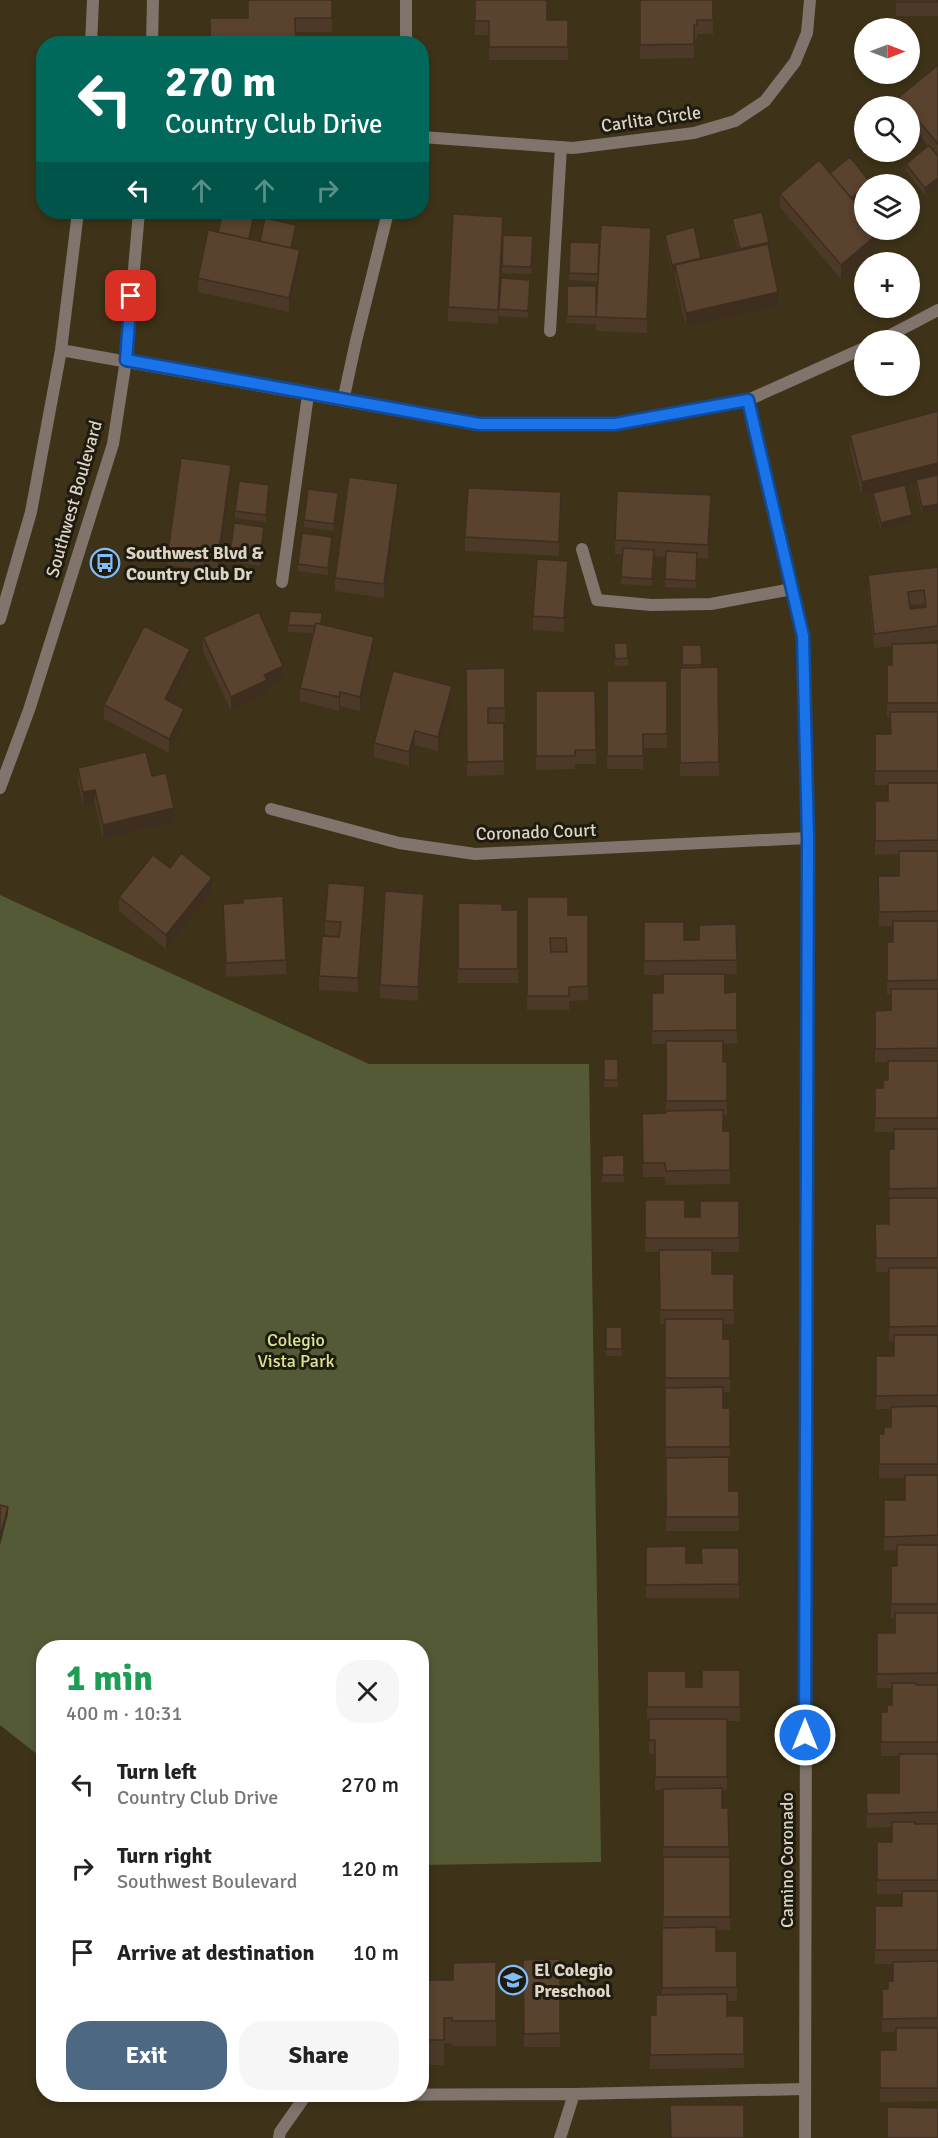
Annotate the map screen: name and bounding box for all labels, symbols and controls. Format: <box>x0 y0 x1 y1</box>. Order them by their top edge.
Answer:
north arrow <box>854 18 920 84</box>
map controls <box>854 18 920 396</box>
text: 270 m <box>165 57 276 108</box>
icon: left <box>66 60 144 138</box>
button: search <box>854 96 920 162</box>
street label: Carlita Circle <box>600 101 702 137</box>
text: Country Club Drive <box>165 108 383 141</box>
icon: left <box>122 174 155 207</box>
icon: ahead <box>185 174 218 207</box>
icon: ahead <box>248 174 281 207</box>
icon: right <box>311 174 344 207</box>
button: layers <box>854 174 920 240</box>
button: + <box>854 252 920 318</box>
pin <box>105 270 156 321</box>
icon: arrive <box>114 279 147 312</box>
button: − <box>854 330 920 396</box>
street label: Southwest Boulevard <box>41 418 107 580</box>
place label: Southwest Blvd & Country Club Dr <box>126 542 263 585</box>
bus stop icon: Southwest Blvd & Country Club Dr <box>89 547 121 579</box>
street label: Coronado Court <box>475 819 597 845</box>
park label: Colegio Vista Park <box>257 1329 335 1372</box>
text: 1 min <box>66 1656 153 1701</box>
button: close <box>336 1660 399 1723</box>
text: 400 m · 10:31 <box>66 1701 182 1726</box>
position arrow <box>773 1703 837 1767</box>
text: Turn left <box>117 1758 197 1785</box>
icon: left <box>66 1768 99 1801</box>
text: 270 m <box>341 1771 399 1798</box>
text: Country Club Drive <box>117 1785 278 1810</box>
street label: Camino Coronado <box>776 1792 798 1928</box>
text: Turn right <box>117 1842 212 1869</box>
icon: right <box>66 1852 99 1885</box>
text: 120 m <box>341 1855 399 1882</box>
text: Southwest Boulevard <box>117 1869 297 1894</box>
icon: arrive <box>66 1936 99 1969</box>
text: Arrive at destination <box>117 1939 314 1966</box>
text: 10 m <box>353 1939 399 1966</box>
place label: El Colegio Preschool <box>534 1959 613 2002</box>
school or university icon: El Colegio Preschool <box>497 1964 529 1996</box>
button: Exit <box>66 2021 227 2090</box>
button: Share <box>239 2021 399 2090</box>

